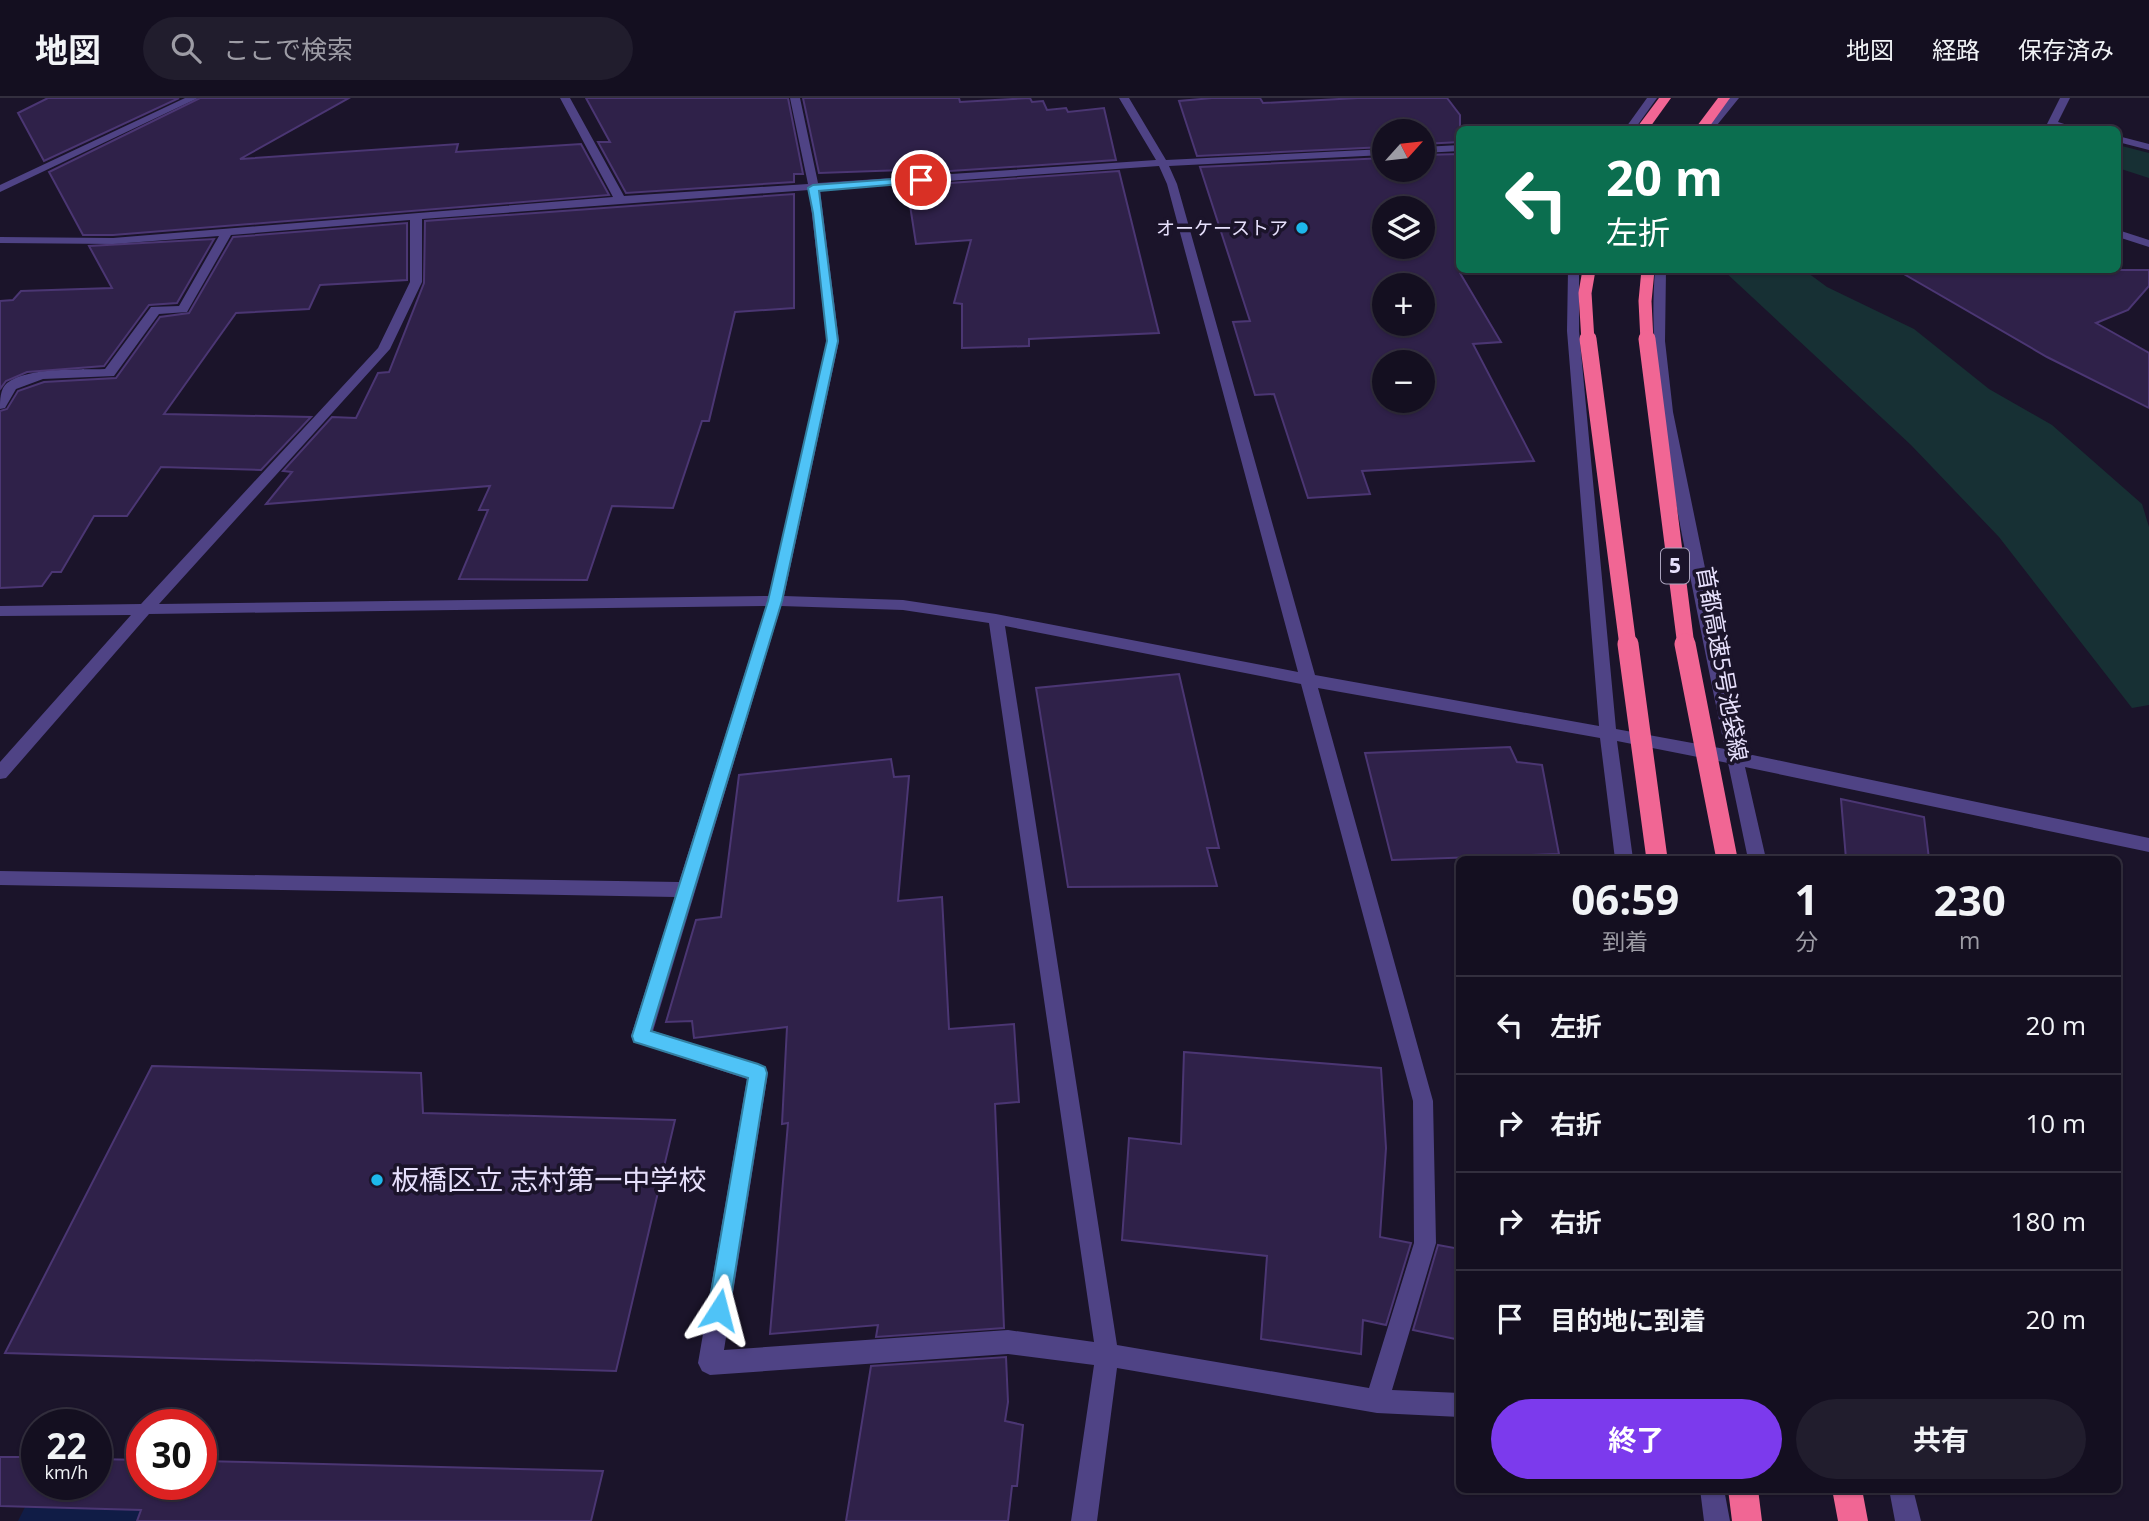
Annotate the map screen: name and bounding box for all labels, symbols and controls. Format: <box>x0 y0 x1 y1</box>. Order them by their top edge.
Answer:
search box <box>143 17 633 80</box>
text: 地図 <box>35 27 101 72</box>
icon: search <box>167 29 205 67</box>
text: ここで検索 <box>223 31 353 67</box>
text: 地図 <box>1846 33 1894 66</box>
text: 経路 <box>1932 33 1980 66</box>
text: 保存済み <box>2018 33 2114 66</box>
north arrow <box>1372 119 1435 182</box>
map controls <box>1372 119 1435 413</box>
text: 20 m <box>1606 144 1723 210</box>
pin <box>891 150 951 210</box>
icon: left <box>1491 154 1582 245</box>
icon: arrive <box>902 161 940 199</box>
button: layers <box>1372 196 1435 259</box>
text: 左折 <box>1606 210 1670 253</box>
place label: オーケーストア <box>1156 215 1288 241</box>
marker: オーケーストア <box>1294 220 1310 236</box>
button: + <box>1372 273 1435 336</box>
button: − <box>1372 350 1435 413</box>
road number: 5 <box>1661 548 1689 584</box>
street label: 首都高速5号池袋線 <box>1690 564 1756 764</box>
text: 06:59 <box>1571 870 1679 927</box>
text: 1 <box>1794 870 1819 927</box>
text: 230 <box>1934 871 2006 928</box>
text: m <box>1959 924 1980 956</box>
text: 到着 <box>1602 925 1648 957</box>
text: 分 <box>1795 925 1818 957</box>
icon: left <box>1491 1006 1529 1044</box>
text: 20 m <box>2025 1007 2086 1043</box>
text: 左折 <box>1550 1008 1602 1044</box>
icon: right <box>1491 1104 1529 1142</box>
text: 10 m <box>2025 1105 2086 1141</box>
text: 右折 <box>1550 1106 1602 1142</box>
place label: 板橋区立 志村第一中学校 <box>391 1160 706 1198</box>
marker: 板橋区立 志村第一中学校 <box>369 1172 385 1188</box>
icon: right <box>1491 1202 1529 1240</box>
text: 180 m <box>2011 1203 2086 1239</box>
text: 右折 <box>1550 1204 1602 1240</box>
position arrow <box>682 1273 756 1347</box>
icon: arrive <box>1491 1300 1529 1338</box>
text: 20 m <box>2025 1301 2086 1337</box>
text: 目的地に到着 <box>1550 1302 1706 1338</box>
button: 終了 <box>1491 1399 1782 1479</box>
button: 共有 <box>1796 1399 2086 1479</box>
speed limit sign: 30 <box>126 1409 217 1500</box>
text: 22 <box>46 1422 87 1469</box>
text: km/h <box>45 1460 88 1484</box>

